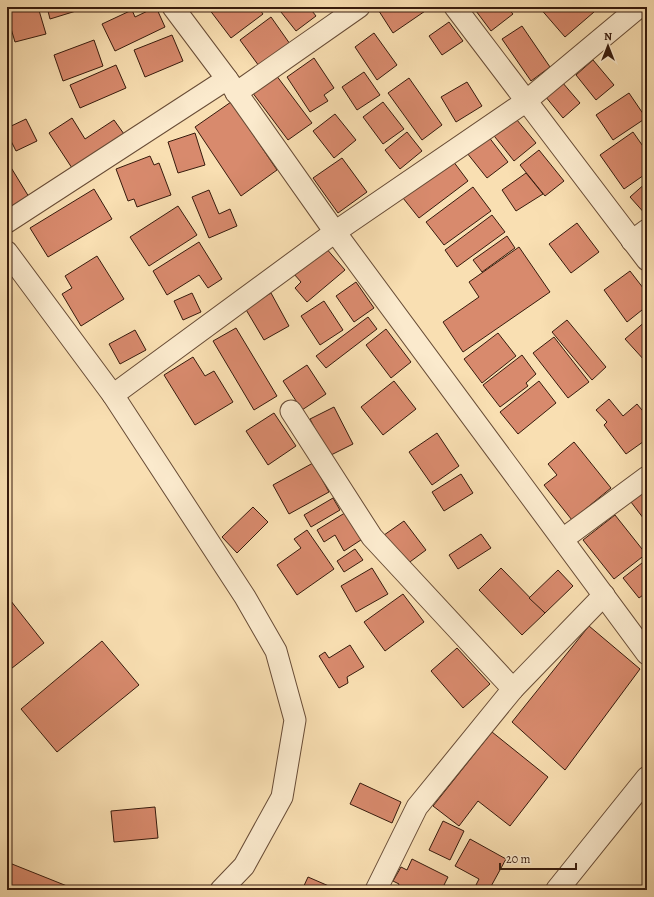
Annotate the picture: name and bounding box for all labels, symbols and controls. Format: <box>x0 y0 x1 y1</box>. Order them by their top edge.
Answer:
north arrow <box>588 26 628 66</box>
text: N <box>604 29 612 44</box>
scale bar <box>500 845 576 871</box>
text: 20 m <box>506 851 530 867</box>

